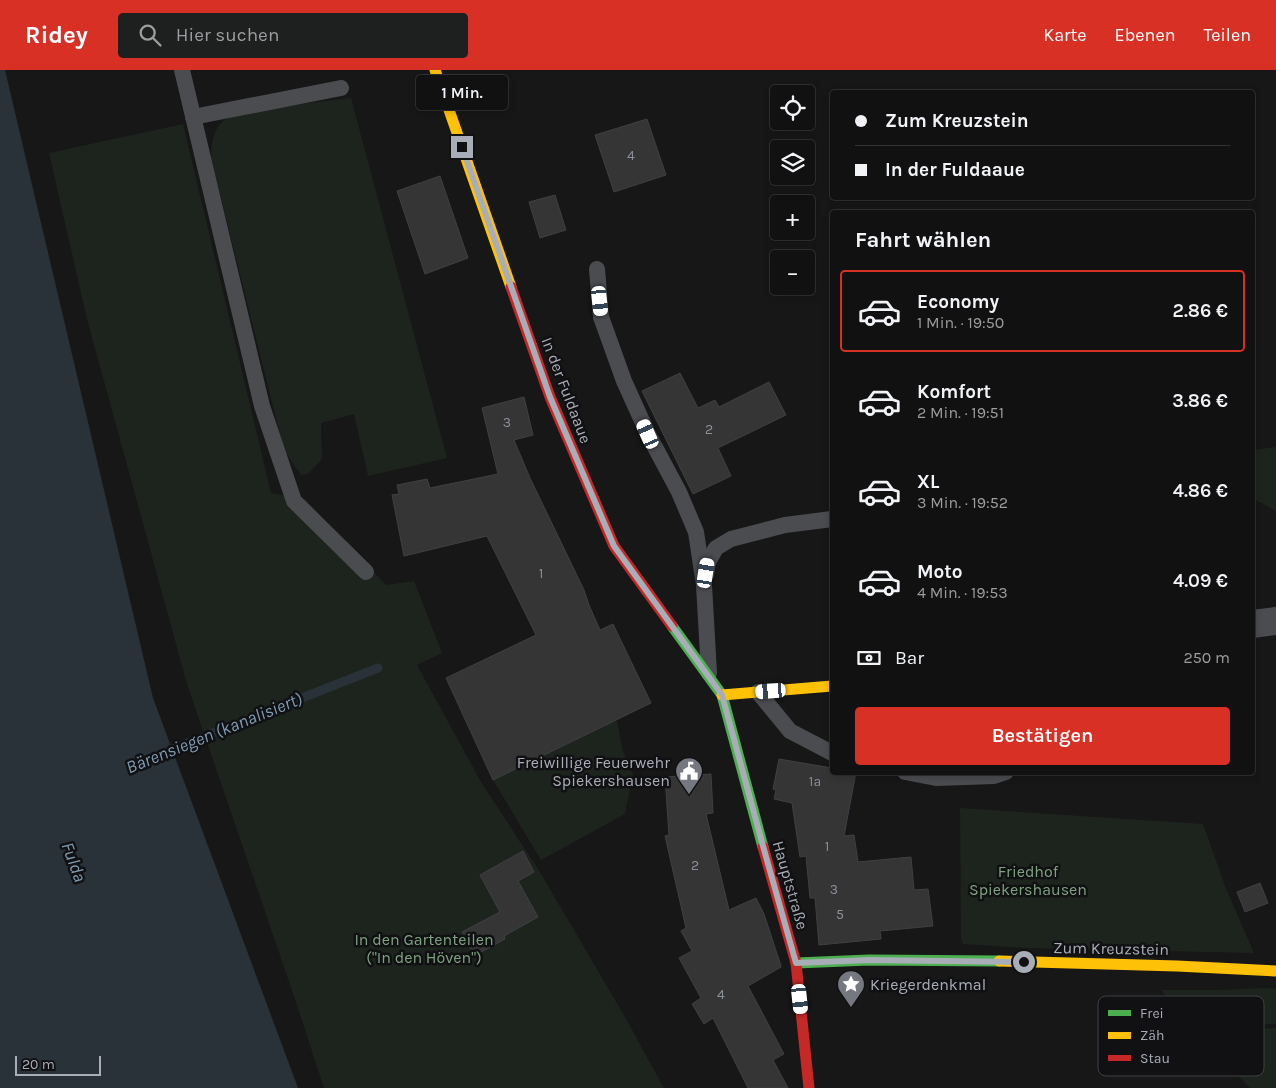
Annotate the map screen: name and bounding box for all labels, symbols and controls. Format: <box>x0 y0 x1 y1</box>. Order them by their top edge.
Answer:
search box <box>118 13 468 58</box>
text: Ridey <box>25 21 88 49</box>
icon: search <box>136 21 164 49</box>
text: Hier suchen <box>176 24 279 46</box>
text: Karte <box>1043 24 1087 46</box>
text: Ebenen <box>1115 24 1176 46</box>
text: Teilen <box>1204 24 1251 46</box>
callout: 1 Min. <box>416 75 508 110</box>
text: 1 Min. <box>441 83 483 102</box>
map controls <box>770 85 815 295</box>
button: locate <box>770 85 815 130</box>
text: Zum Kreuzstein <box>885 110 1029 132</box>
route end <box>451 136 473 158</box>
button: layers <box>770 140 815 185</box>
house number: 4 <box>627 147 635 164</box>
text: In der Fuldaaue <box>885 159 1025 181</box>
button: + <box>770 195 815 240</box>
text: Fahrt wählen <box>855 227 991 253</box>
button: − <box>770 250 815 295</box>
car <box>590 285 609 317</box>
icon: car <box>857 289 902 334</box>
text: Economy <box>917 291 999 313</box>
text: 2.86 € <box>1173 300 1228 322</box>
text: 1 Min. · 19:50 <box>917 313 1004 332</box>
street label: In der Fuldaaue <box>538 334 596 446</box>
icon: car <box>857 379 902 424</box>
text: Komfort <box>917 381 991 403</box>
text: 3.86 € <box>1172 390 1228 412</box>
text: 2 Min. · 19:51 <box>917 403 1004 422</box>
house number: 3 <box>503 414 511 431</box>
car <box>635 417 660 451</box>
house number: 2 <box>705 421 713 438</box>
icon: car <box>857 469 902 514</box>
text: XL <box>917 471 939 493</box>
text: 4.86 € <box>1173 480 1228 502</box>
text: 3 Min. · 19:52 <box>917 493 1008 512</box>
car <box>696 557 715 589</box>
icon: car <box>857 559 902 604</box>
text: Moto <box>917 561 963 583</box>
house number: 1 <box>539 565 543 582</box>
text: 4.09 € <box>1173 570 1228 592</box>
text: 4 Min. · 19:53 <box>917 583 1008 602</box>
icon: cash <box>855 644 883 672</box>
text: Bar <box>895 647 924 669</box>
text: 250 m <box>1183 648 1230 667</box>
car <box>755 682 786 700</box>
water label: Bärensiegen (kanalisiert) <box>123 687 306 778</box>
button: Bestätigen <box>855 707 1230 765</box>
place label: Freiwillige Feuerwehr Spiekershausen <box>517 753 670 790</box>
public building icon: Freiwillige Feuerwehr Spiekershausen <box>674 756 704 795</box>
house number: 1a <box>809 773 821 790</box>
street label: Hauptstraße <box>769 838 812 932</box>
house number: 1 <box>825 838 829 855</box>
water label: Fulda <box>57 839 91 885</box>
house number: 2 <box>691 857 699 874</box>
park label: Friedhof Spiekershausen <box>969 862 1087 899</box>
house number: 3 <box>830 881 838 898</box>
house number: 5 <box>836 906 844 923</box>
park label: In den Gartenteilen ("In den Höven") <box>354 930 494 967</box>
street label: Zum Kreuzstein <box>1053 938 1169 959</box>
route start <box>1013 951 1035 973</box>
place icon: Kriegerdenkmal <box>836 969 866 1008</box>
place label: Kriegerdenkmal <box>870 975 986 994</box>
car <box>790 983 809 1015</box>
house number: 4 <box>717 986 725 1003</box>
legend <box>1098 996 1264 1076</box>
text: Frei <box>1140 1005 1164 1022</box>
text: Zäh <box>1140 1027 1164 1044</box>
text: Stau <box>1140 1050 1170 1067</box>
scale bar <box>15 1053 101 1076</box>
text: 20 m <box>22 1056 55 1073</box>

